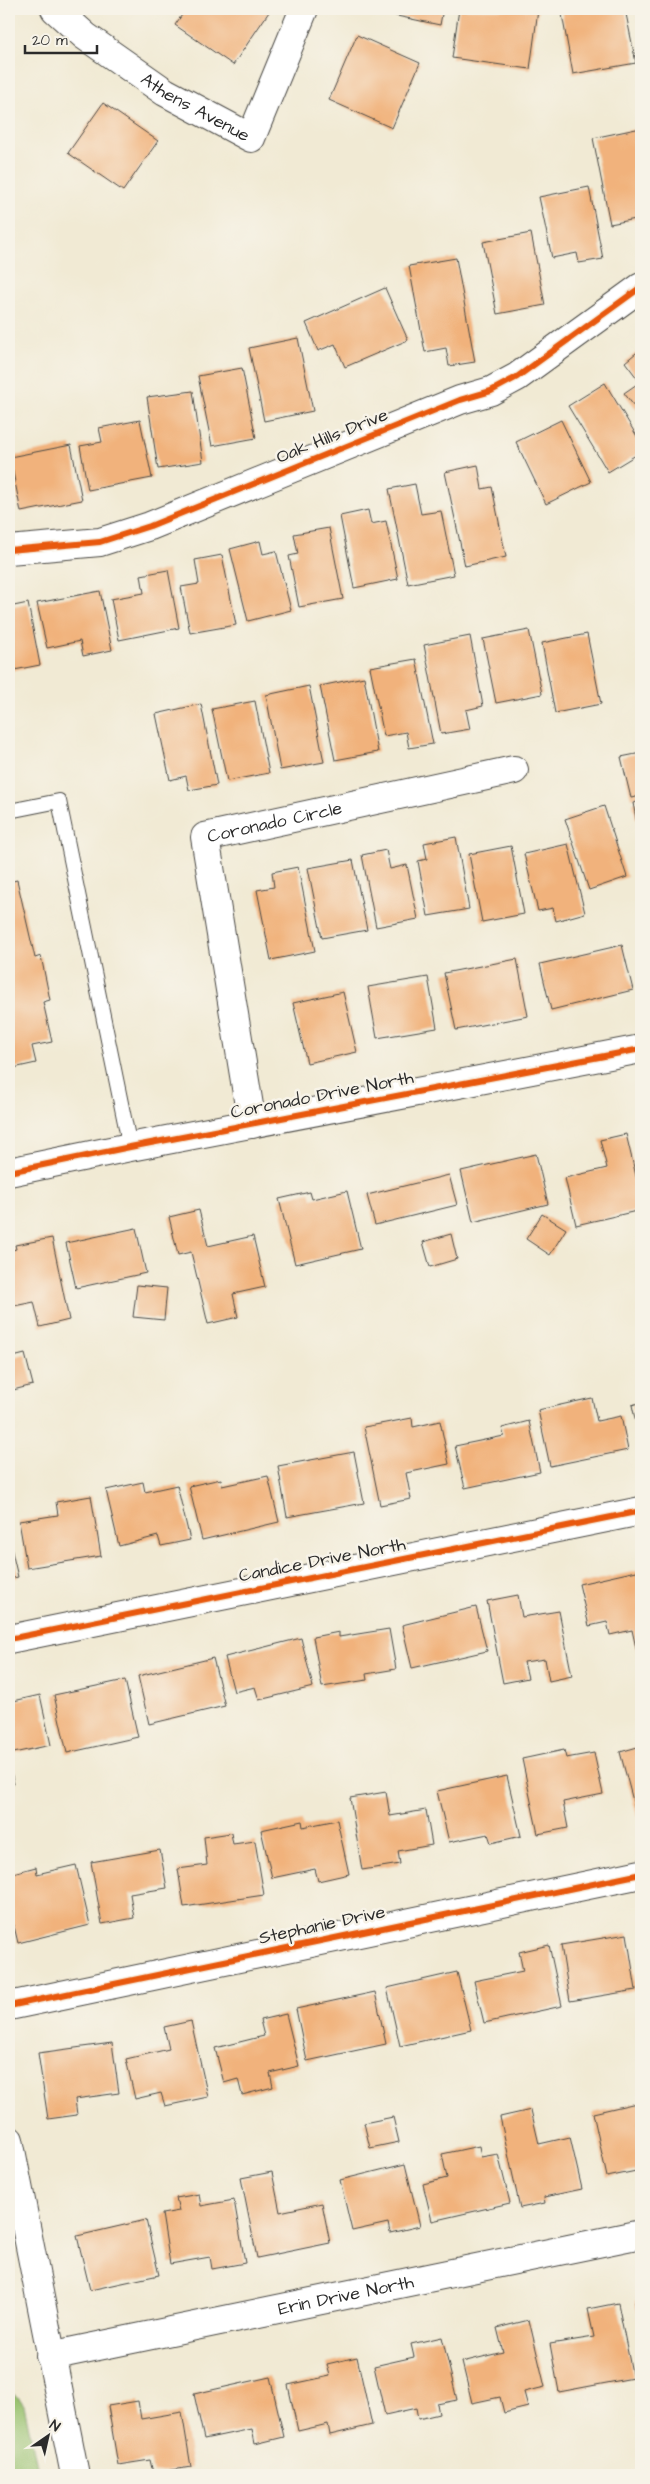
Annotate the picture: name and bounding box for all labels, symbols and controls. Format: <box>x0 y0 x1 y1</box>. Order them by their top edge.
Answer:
scale bar <box>25 22 98 54</box>
text: 20 m <box>32 30 68 51</box>
street label: Athens Avenue <box>136 66 255 148</box>
street label: Oak Hills Drive <box>272 402 392 470</box>
street label: Coronado Circle <box>205 795 344 849</box>
street label: Coronado Drive North <box>228 1065 416 1125</box>
street label: Candice Drive North <box>236 1532 408 1588</box>
street label: Stephanie Drive <box>256 1899 388 1951</box>
street label: Erin Drive North <box>276 2269 416 2321</box>
north arrow <box>22 2412 72 2462</box>
text: N <box>45 2415 64 2437</box>

